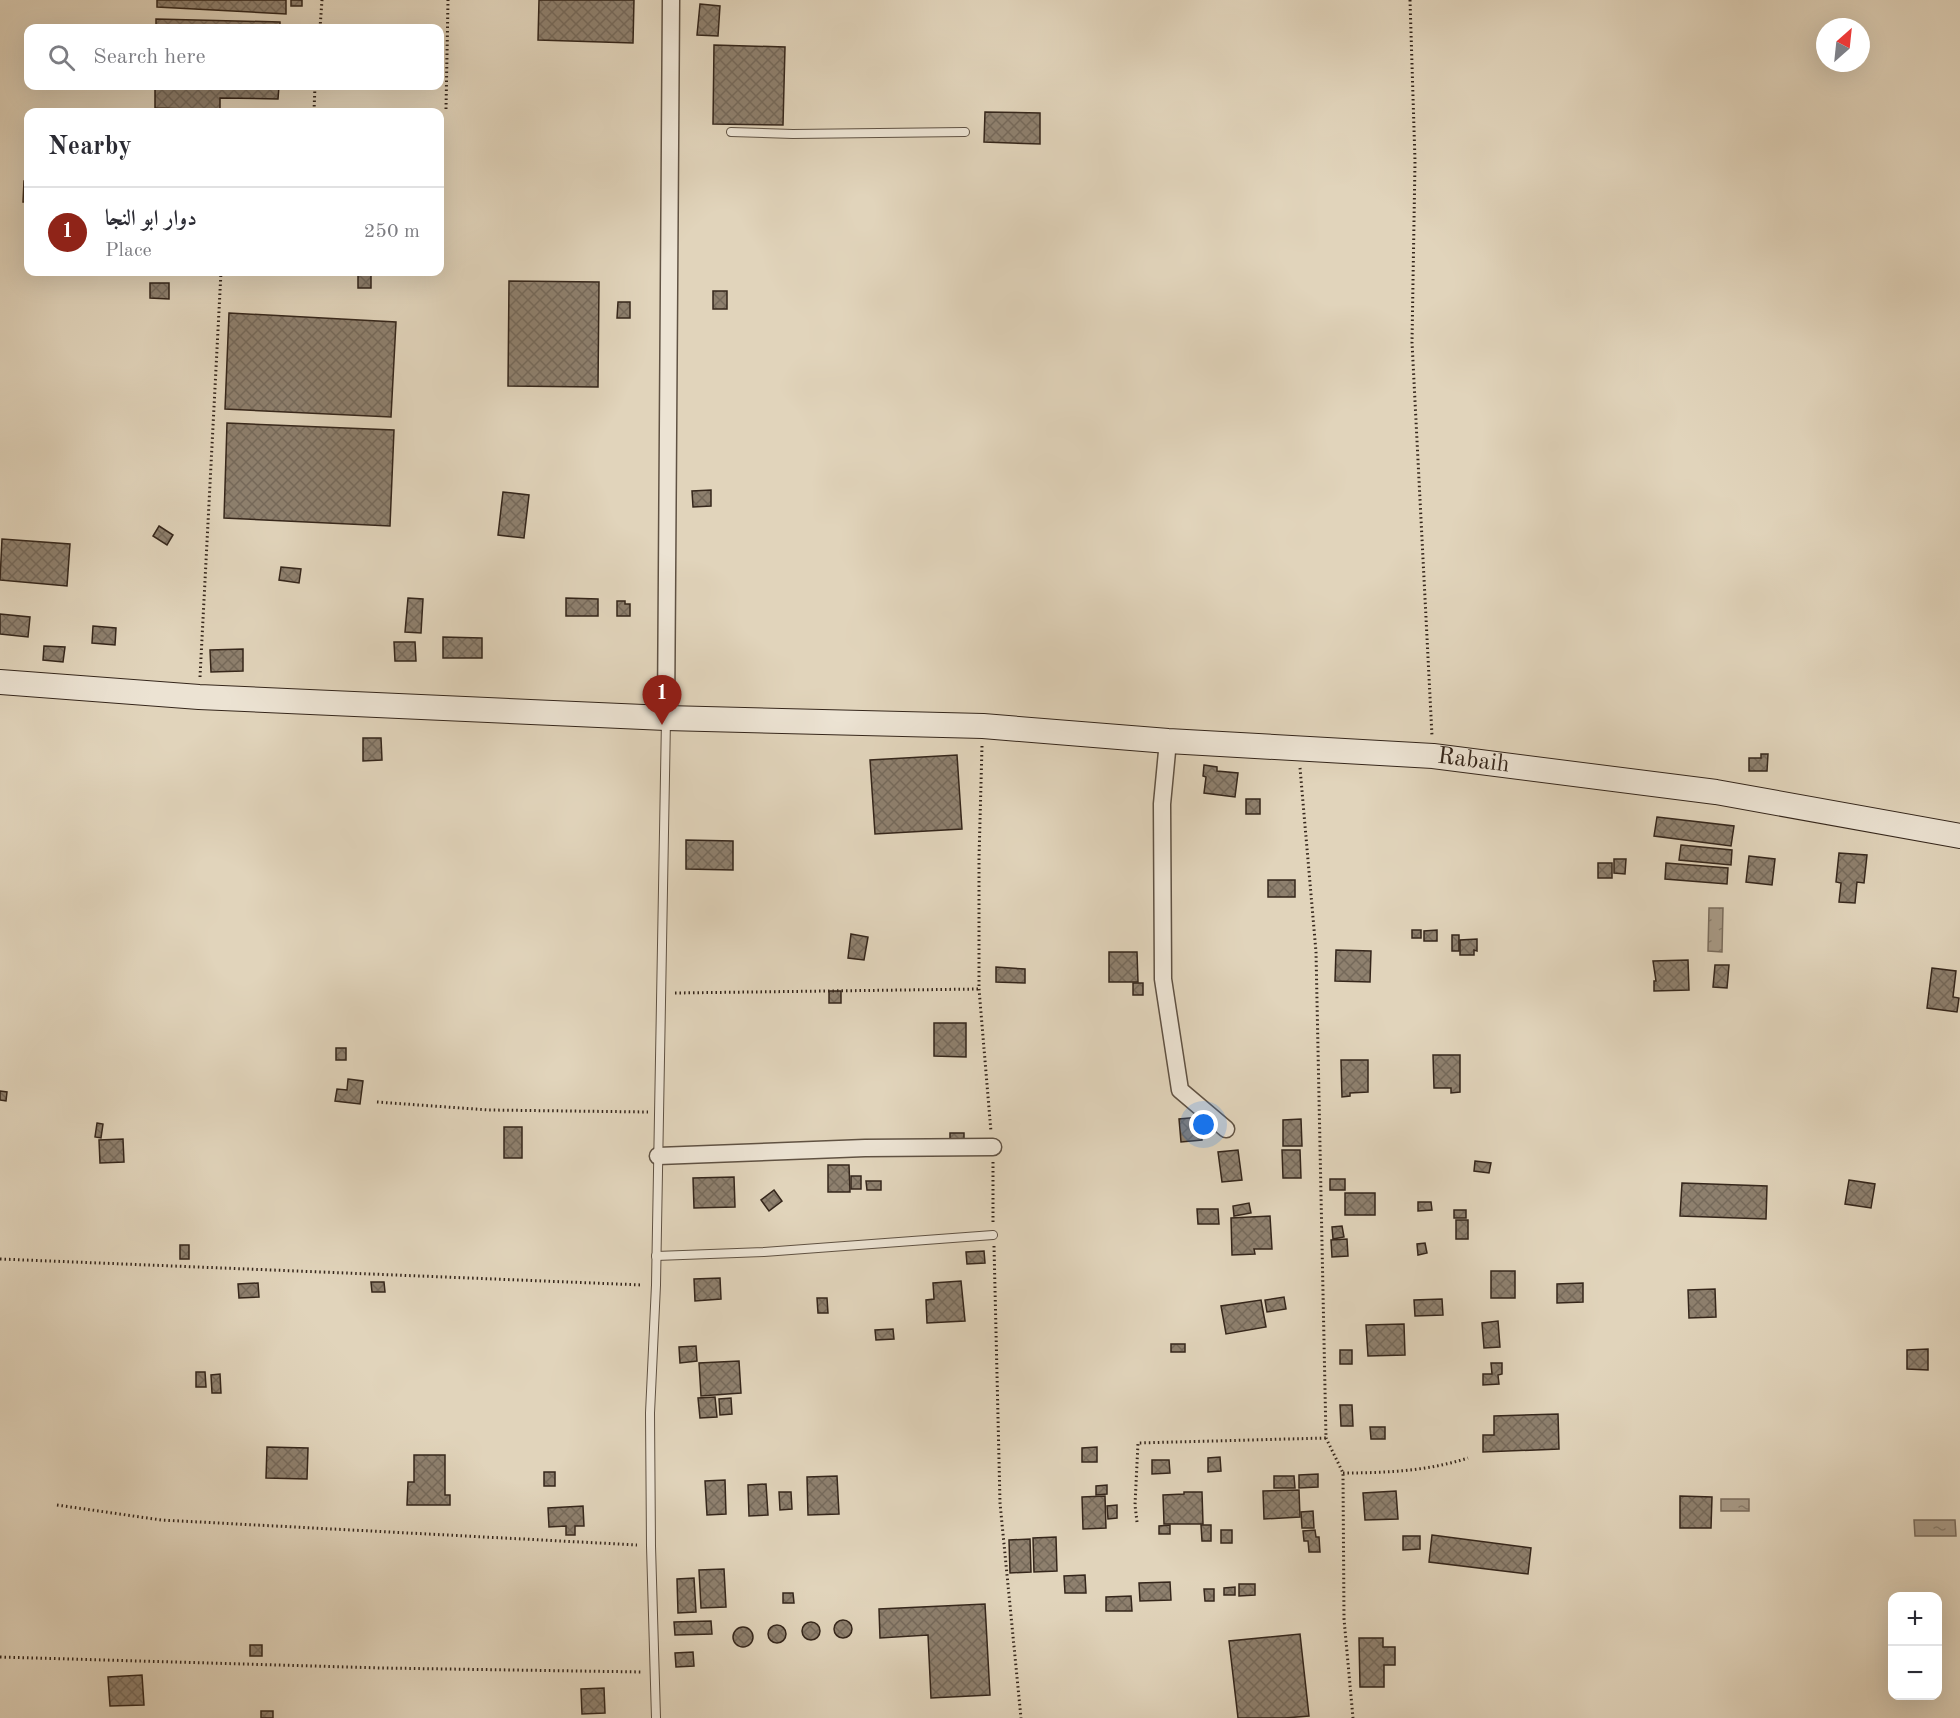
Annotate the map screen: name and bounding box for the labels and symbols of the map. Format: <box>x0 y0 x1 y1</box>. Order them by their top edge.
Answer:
north arrow <box>1816 18 1870 72</box>
pin: 1 <box>642 676 682 725</box>
street label: Rabaih <box>1436 745 1511 778</box>
your location <box>1189 1110 1218 1139</box>

